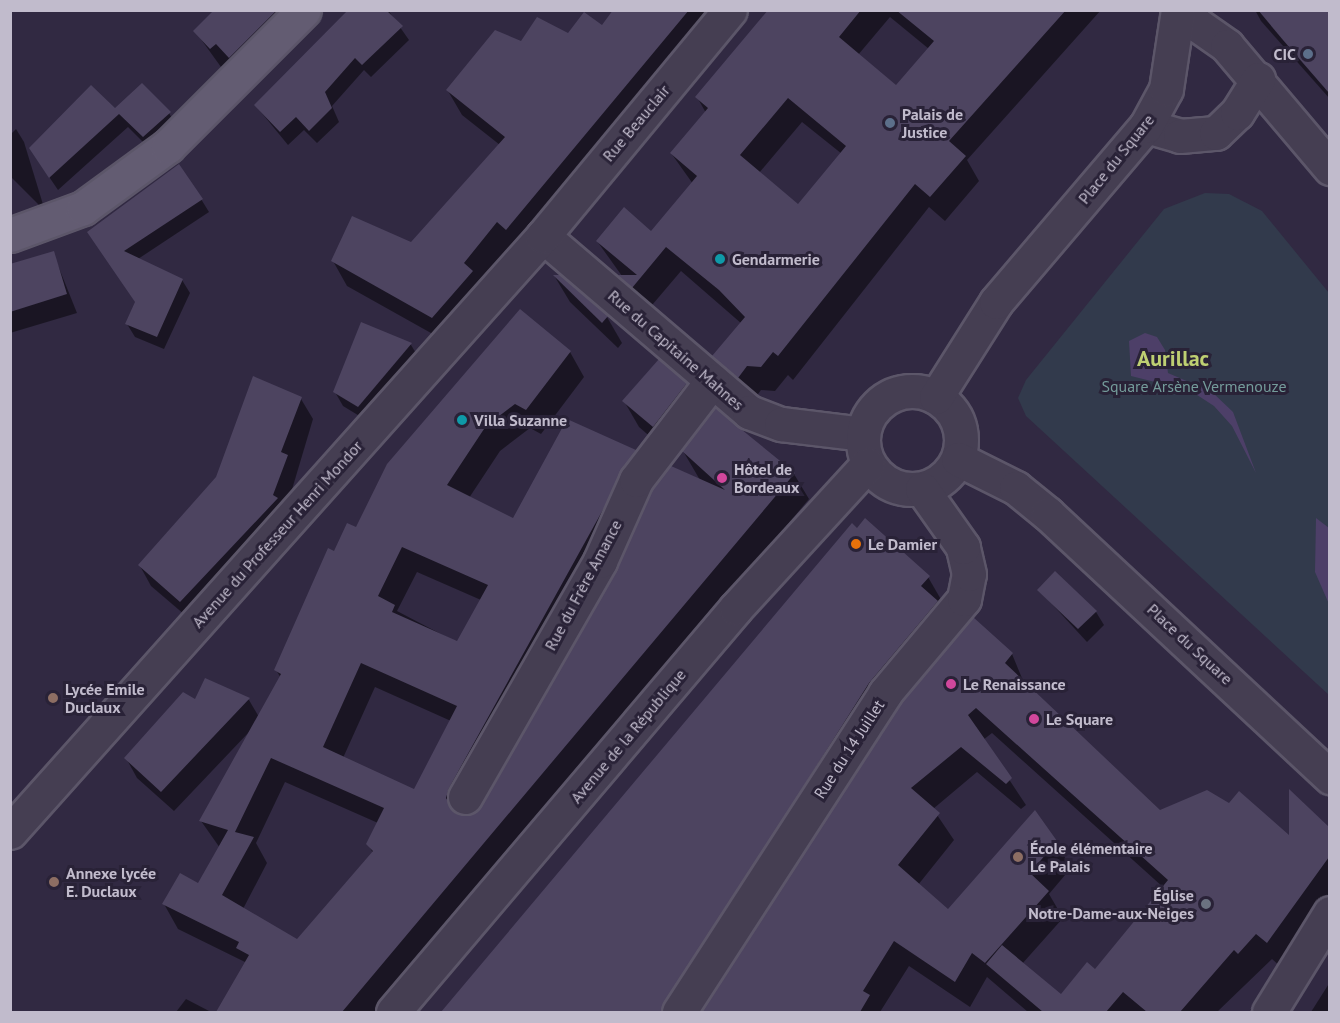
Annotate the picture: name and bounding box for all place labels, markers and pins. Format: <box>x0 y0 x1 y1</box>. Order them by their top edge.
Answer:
place label: CIC <box>1274 44 1296 64</box>
marker: CIC <box>1301 47 1315 61</box>
place label: Palais de Justice <box>902 104 963 142</box>
marker: Palais de Justice <box>883 116 897 130</box>
place label: Gendarmerie <box>732 249 820 269</box>
marker: Gendarmerie <box>713 252 727 266</box>
place label: Villa Suzanne <box>474 410 567 430</box>
marker: Villa Suzanne <box>455 413 469 427</box>
place label: Hôtel de Bordeaux <box>734 459 799 497</box>
marker: Hôtel de Bordeaux <box>715 471 729 485</box>
place label: Le Damier <box>868 534 937 554</box>
marker: Le Damier <box>849 537 863 551</box>
place label: Le Renaissance <box>963 674 1066 694</box>
marker: Le Renaissance <box>944 677 958 691</box>
place label: Lycée Emile Duclaux <box>65 679 145 717</box>
marker: Lycée Emile Duclaux <box>46 691 60 705</box>
place label: Le Square <box>1046 709 1113 729</box>
marker: Le Square <box>1027 712 1041 726</box>
place label: École élémentaire Le Palais <box>1030 838 1153 876</box>
marker: École élémentaire Le Palais <box>1011 850 1025 864</box>
place label: Annexe lycée E. Duclaux <box>66 863 156 901</box>
marker: Annexe lycée E. Duclaux <box>47 875 61 889</box>
place label: Église Notre-Dame-aux-Neiges <box>1028 885 1194 923</box>
marker: Église Notre-Dame-aux-Neiges <box>1199 897 1213 911</box>

